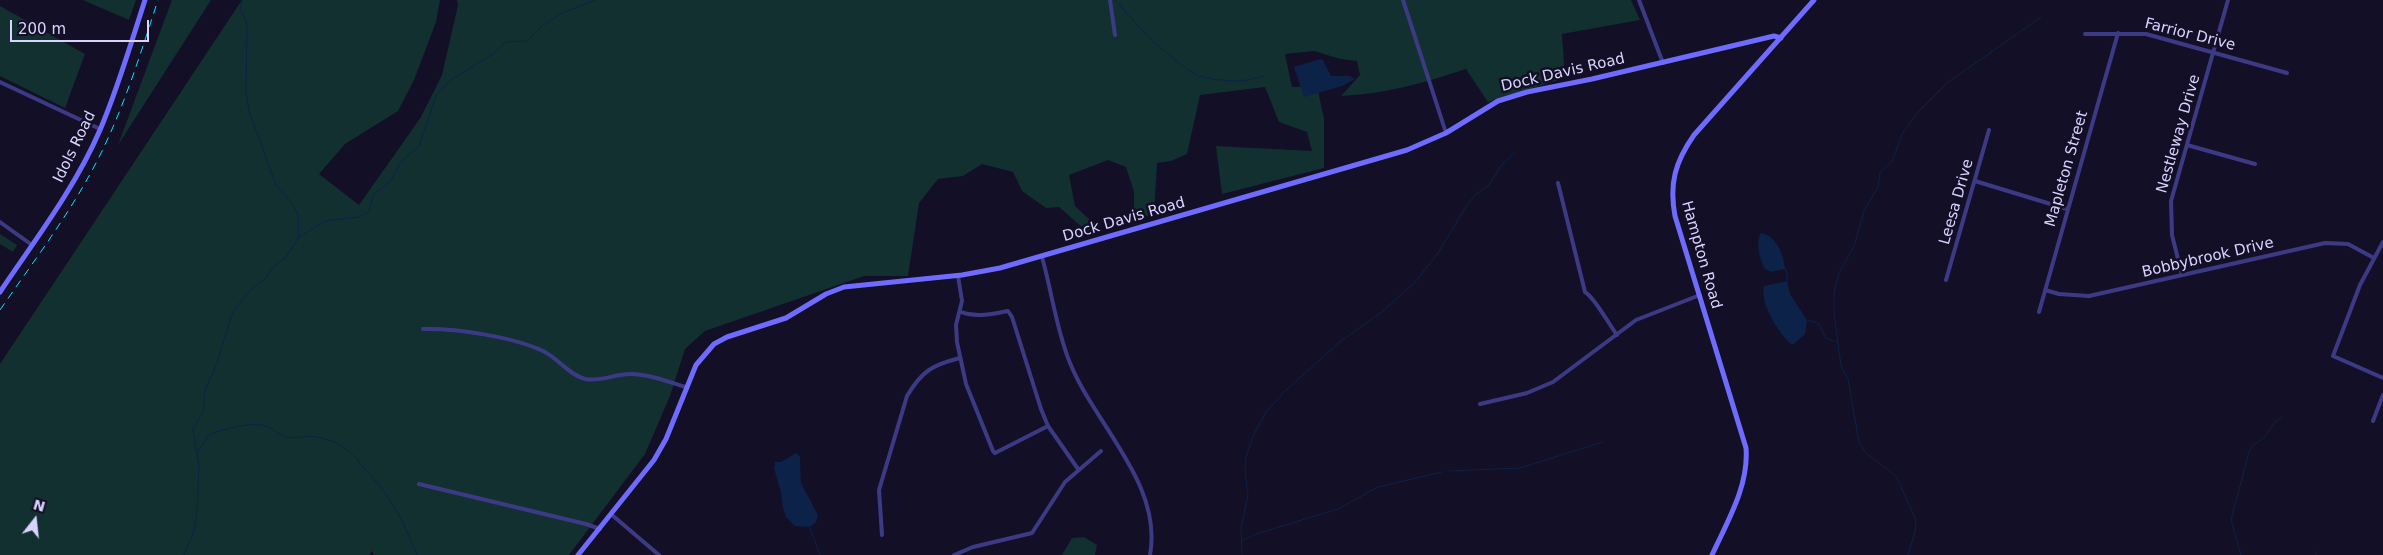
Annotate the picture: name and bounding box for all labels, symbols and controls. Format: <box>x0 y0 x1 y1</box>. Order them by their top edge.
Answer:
scale bar <box>12 10 151 42</box>
street label: Farrior Drive <box>2143 15 2237 55</box>
text: 200 m <box>18 20 66 38</box>
street label: Dock Davis Road <box>1499 50 1627 96</box>
street label: Nestleway Drive <box>2153 73 2205 195</box>
street label: Idols Road <box>50 108 100 186</box>
street label: Mapleton Street <box>2042 109 2092 229</box>
street label: Leesa Drive <box>1936 157 1978 247</box>
street label: Dock Davis Road <box>1061 194 1187 246</box>
street label: Hampton Road <box>1677 199 1725 311</box>
street label: Bobbybrook Drive <box>2140 234 2276 282</box>
north arrow <box>10 495 60 545</box>
text: N <box>31 496 47 515</box>

